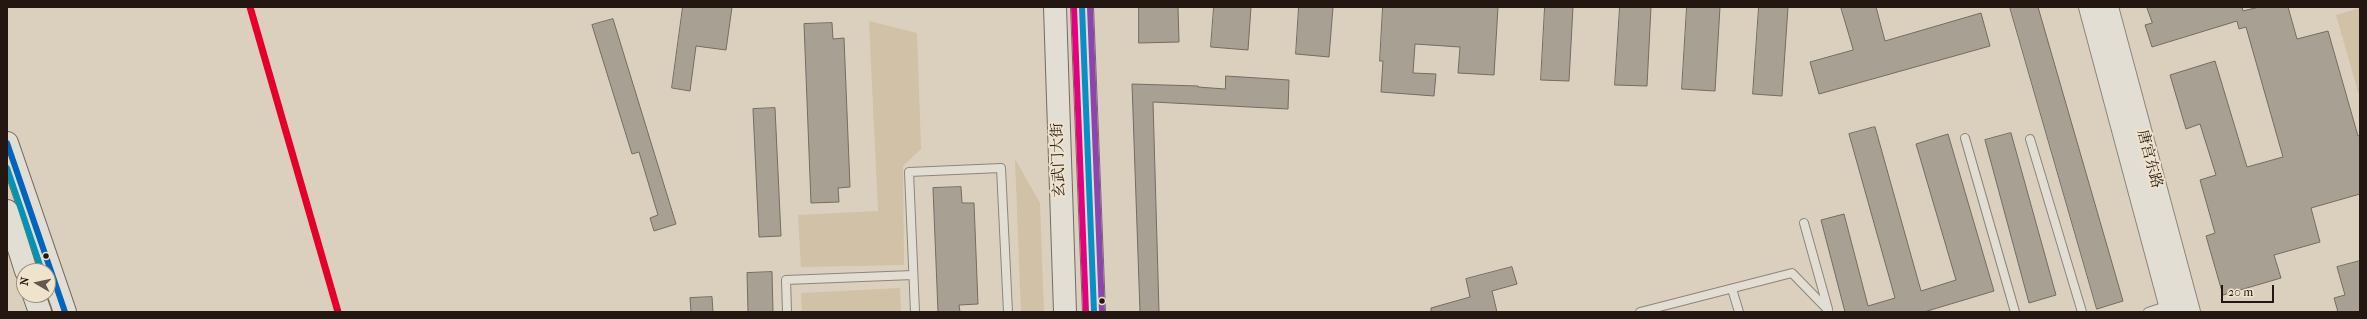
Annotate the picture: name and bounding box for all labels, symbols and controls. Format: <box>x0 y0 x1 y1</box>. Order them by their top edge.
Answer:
street label: 玄武门大街 <box>1049 122 1069 198</box>
street label: 唐宫东路 <box>2133 128 2165 190</box>
unlabelled marker <box>41 251 51 261</box>
north arrow <box>16 263 56 303</box>
text: N <box>18 276 32 286</box>
scale bar <box>2223 277 2276 303</box>
text: 20 m <box>2228 285 2253 299</box>
unlabelled marker <box>1097 296 1107 306</box>

